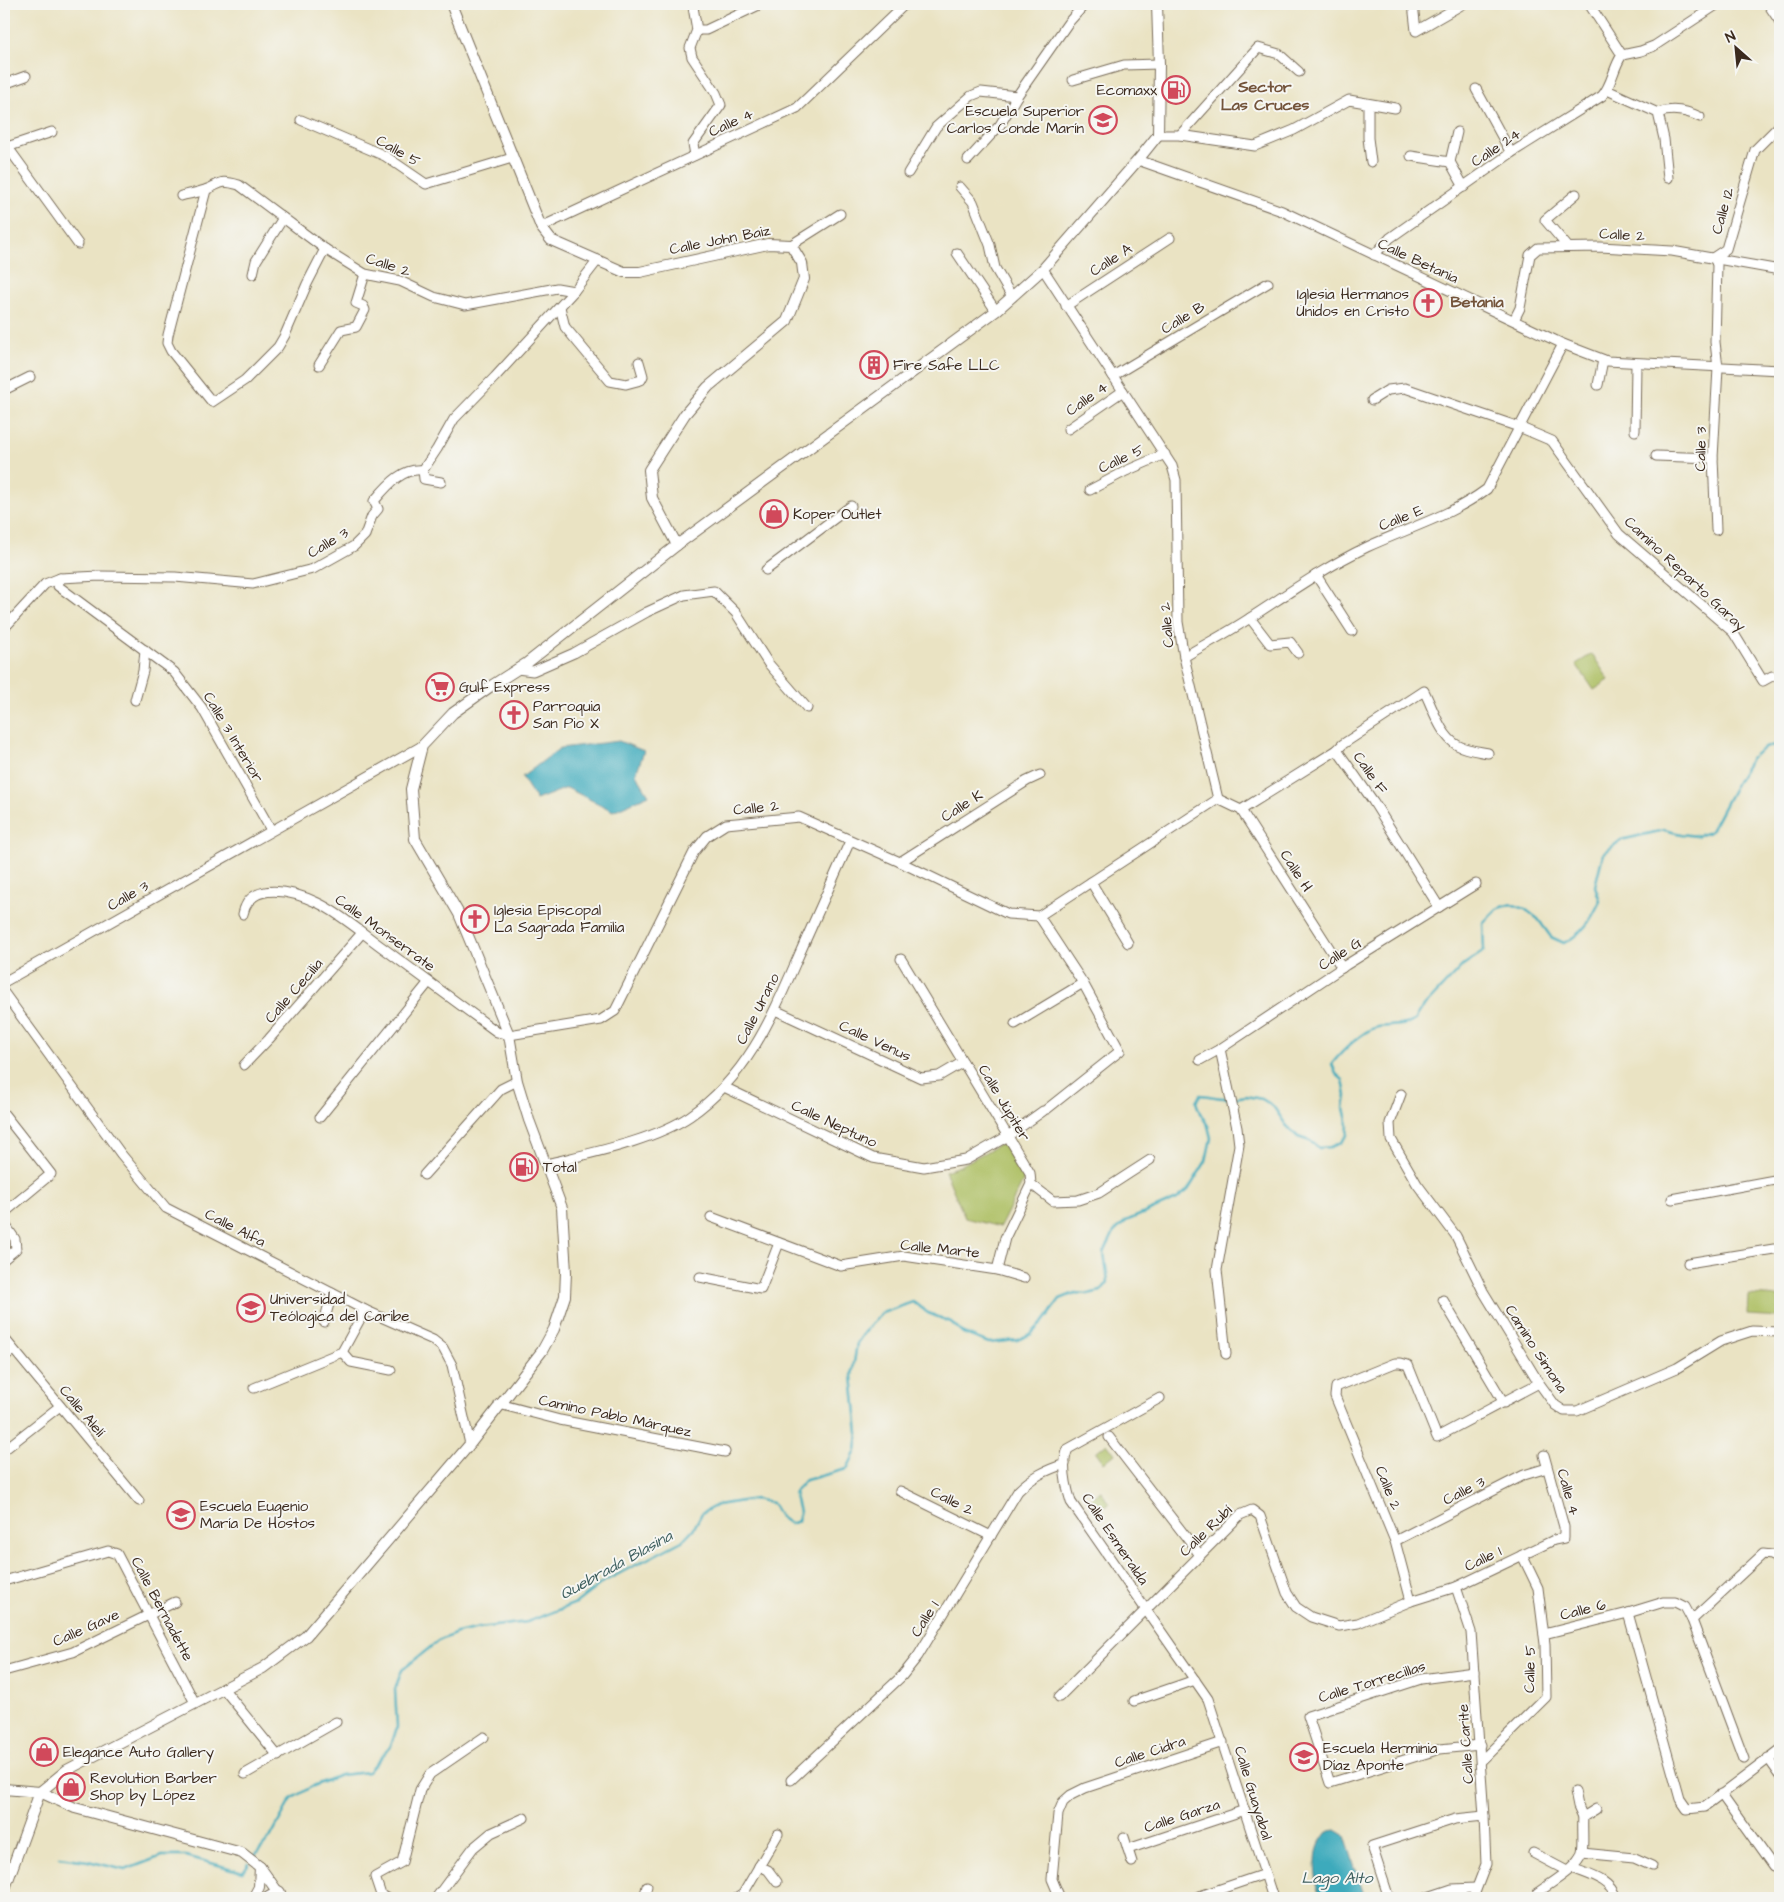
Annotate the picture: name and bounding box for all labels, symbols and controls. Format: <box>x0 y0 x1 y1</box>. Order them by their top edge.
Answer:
north arrow <box>1712 22 1762 72</box>
text: N <box>1722 26 1739 48</box>
fuel station icon: Ecomaxx <box>1161 75 1191 105</box>
district label: Sector Las Cruces <box>1221 76 1309 116</box>
place label: Ecomaxx <box>1097 80 1158 101</box>
place label: Escuela Superior Carlos Conde Marín <box>947 101 1084 139</box>
street label: Calle 4 <box>705 103 757 143</box>
school or university icon: Escuela Superior Carlos Conde Marín <box>1088 105 1118 135</box>
street label: Calle 24 <box>1467 124 1525 172</box>
street label: Calle 5 <box>372 130 424 172</box>
street label: Calle 12 <box>1706 185 1740 237</box>
street label: Calle John Baiz <box>668 220 773 260</box>
street label: Calle 2 <box>1599 223 1646 247</box>
street label: Calle Betania <box>1374 233 1462 289</box>
street label: Calle A <box>1086 238 1137 282</box>
street label: Calle 2 <box>363 248 413 282</box>
place label: Iglesia Hermanos Unidos en Cristo <box>1296 284 1410 322</box>
church icon: Iglesia Hermanos Unidos en Cristo <box>1413 288 1443 318</box>
district label: Betania <box>1450 291 1504 313</box>
street label: Calle B <box>1157 297 1209 339</box>
building icon: Fire Safe LLC <box>859 350 889 380</box>
place label: Fire Safe LLC <box>893 355 1000 376</box>
street label: Calle 4 <box>1062 377 1112 421</box>
street label: Calle 3 <box>1690 426 1712 472</box>
street label: Calle 5 <box>1095 439 1147 479</box>
shop icon: Koper Outlet <box>759 499 789 529</box>
street label: Calle E <box>1376 500 1426 536</box>
place label: Koper Outlet <box>793 504 882 525</box>
street label: Camino Reparto Garay <box>1619 512 1751 637</box>
street label: Calle 3 <box>303 522 353 564</box>
street label: Calle 2 <box>1155 601 1179 649</box>
supermarket icon: Gulf Express <box>425 672 455 702</box>
place label: Gulf Express <box>459 677 550 698</box>
street label: Calle 3 Interior <box>198 688 268 786</box>
place label: Parroquia San Pio X <box>533 696 601 734</box>
church icon: Parroquia San Pio X <box>499 700 529 730</box>
street label: Calle F <box>1348 748 1393 799</box>
street label: Calle K <box>937 785 987 827</box>
street label: Calle 2 <box>732 795 780 821</box>
street label: Calle H <box>1275 846 1317 896</box>
street label: Calle 3 <box>103 876 153 916</box>
street label: Calle Monserrate <box>331 889 439 977</box>
place label: Iglesia Episcopal La Sagrada Familia <box>494 900 625 939</box>
church icon: Iglesia Episcopal La Sagrada Familia <box>460 904 490 934</box>
street label: Calle G <box>1314 932 1366 976</box>
street label: Calle Cecilia <box>260 954 328 1028</box>
street label: Calle Urano <box>731 969 785 1048</box>
street label: Calle Venus <box>836 1015 915 1067</box>
street label: Calle Júpiter <box>973 1061 1035 1145</box>
street label: Calle Neptuno <box>788 1095 881 1153</box>
fuel station icon: Total <box>509 1152 539 1182</box>
place label: Total <box>543 1157 577 1178</box>
street label: Calle Alfa <box>201 1204 269 1252</box>
street label: Calle Marte <box>899 1234 981 1264</box>
place label: Universidad Teólogica del Caribe <box>270 1289 409 1328</box>
school or university icon: Universidad Teólogica del Caribe <box>236 1293 266 1323</box>
street label: Camino Simona <box>1500 1301 1573 1398</box>
street label: Calle Alelí <box>54 1381 110 1442</box>
street label: Camino Pablo Márquez <box>537 1390 694 1443</box>
street label: Calle 2 <box>1370 1463 1406 1513</box>
street label: Calle 4 <box>1551 1466 1585 1518</box>
street label: Calle 3 <box>1439 1471 1489 1511</box>
street label: Calle 2 <box>927 1481 977 1521</box>
street label: Calle Esmeralda <box>1076 1489 1154 1589</box>
place label: Escuela Eugenio María De Hostos <box>200 1496 316 1534</box>
school or university icon: Escuela Eugenio María De Hostos <box>166 1500 196 1530</box>
street label: Calle Rubí <box>1175 1500 1238 1562</box>
water label: Quebrada Blasina <box>556 1525 677 1605</box>
street label: Calle 1 <box>1461 1541 1505 1577</box>
street label: Calle Bernadette <box>126 1553 198 1665</box>
street label: Calle 6 <box>1558 1594 1609 1626</box>
street label: Calle 1 <box>906 1597 944 1641</box>
street label: Calle Gave <box>49 1604 123 1652</box>
street label: Calle 5 <box>1519 1645 1541 1693</box>
street label: Calle Torrecillas <box>1316 1656 1429 1708</box>
street label: Calle Carite <box>1453 1703 1479 1785</box>
street label: Calle Cidra <box>1112 1731 1189 1773</box>
shop icon: Elegance Auto Gallery <box>29 1737 59 1767</box>
place label: Escuela Herminia Díaz Aponte <box>1323 1738 1438 1776</box>
place label: Elegance Auto Gallery <box>63 1742 214 1764</box>
school or university icon: Escuela Herminia Díaz Aponte <box>1289 1742 1319 1772</box>
street label: Calle Guayabal <box>1228 1744 1277 1843</box>
place label: Revolution Barber Shop by López <box>90 1768 217 1807</box>
shop icon: Revolution Barber Shop by López <box>56 1772 86 1802</box>
street label: Calle Garza <box>1141 1794 1223 1838</box>
water label: Lago Alto <box>1301 1867 1374 1890</box>

